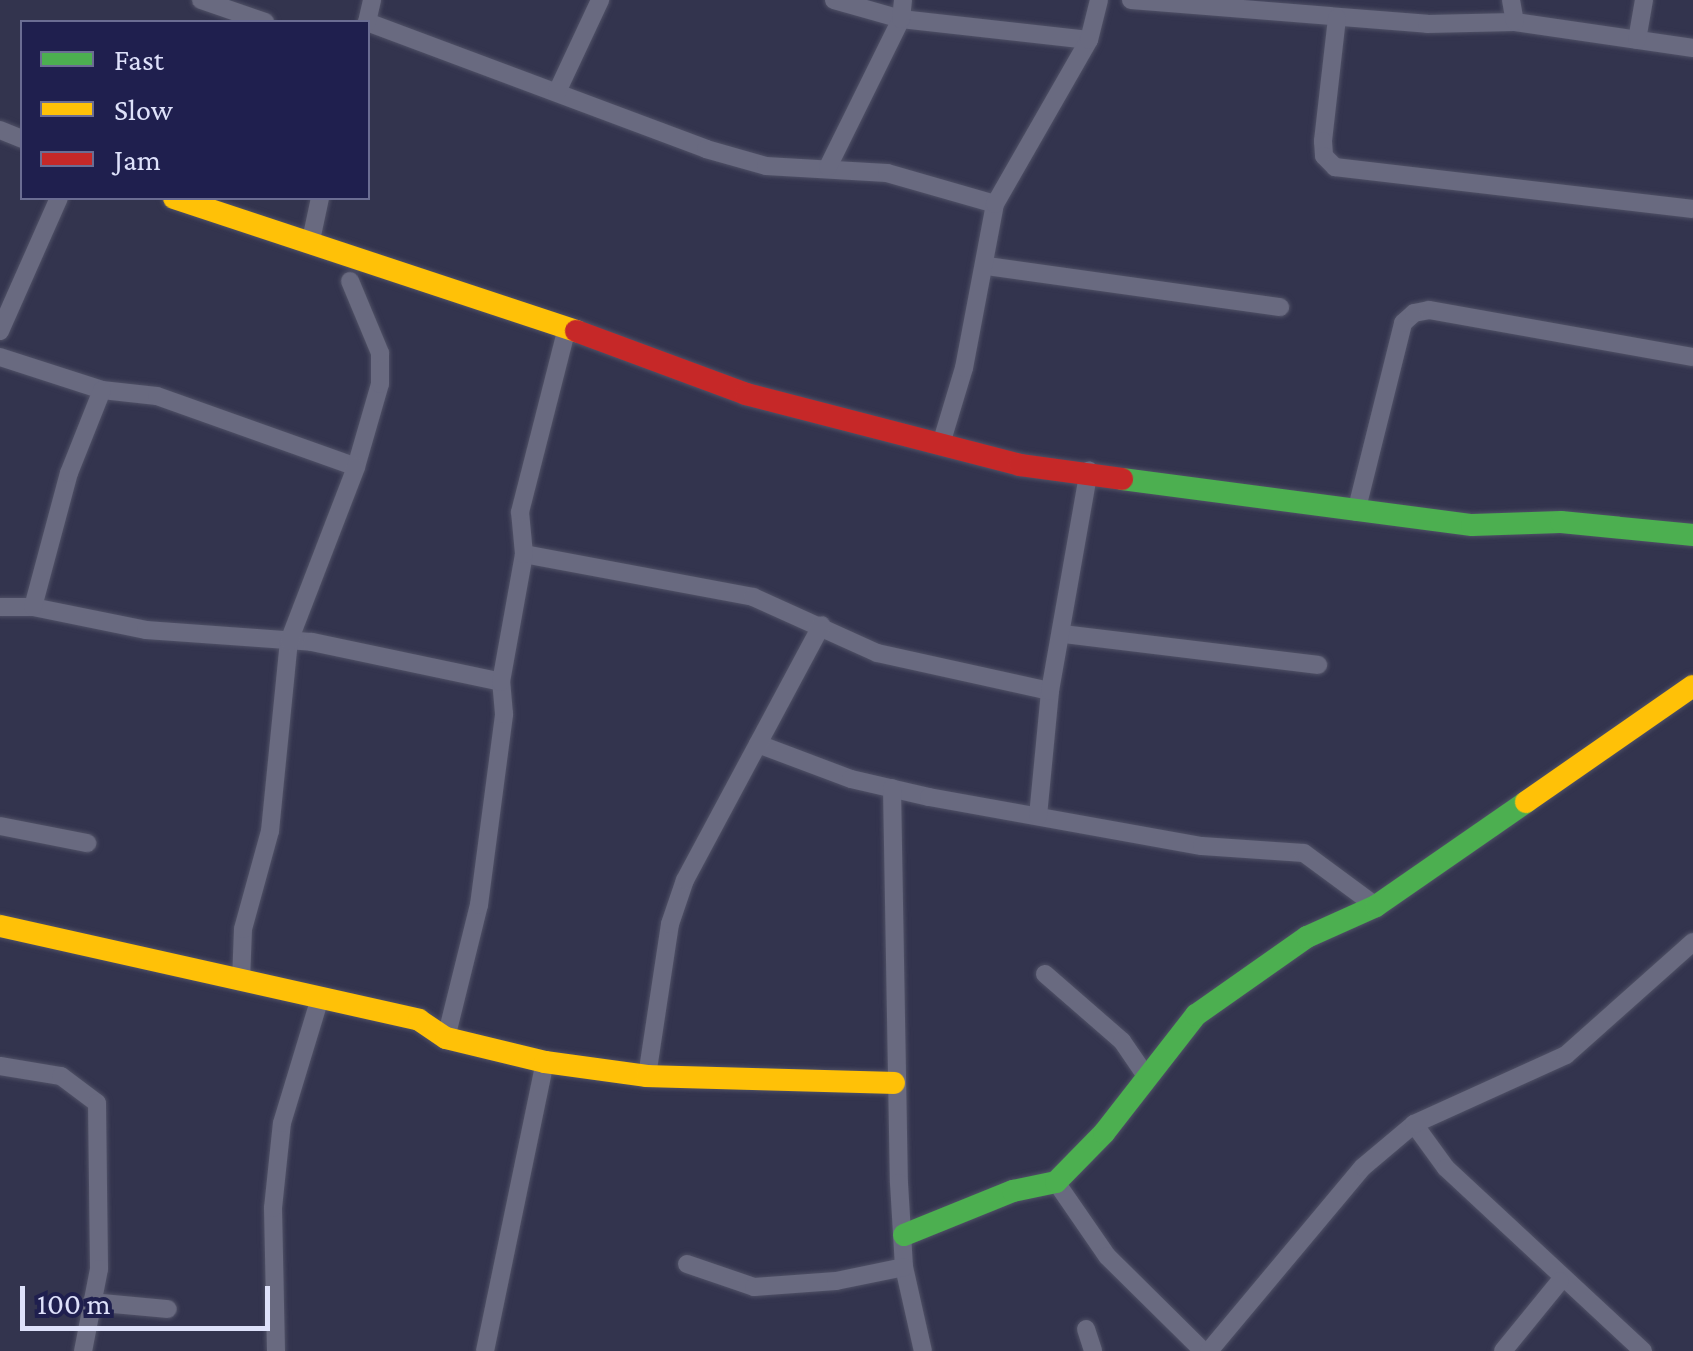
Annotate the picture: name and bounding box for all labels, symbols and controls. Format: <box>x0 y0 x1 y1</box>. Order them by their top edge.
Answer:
legend <box>20 20 370 200</box>
text: Fast <box>114 43 164 76</box>
text: Slow <box>114 93 173 126</box>
text: Jam <box>114 143 161 176</box>
scale bar <box>25 1266 275 1328</box>
text: 100 m <box>37 1287 111 1320</box>

